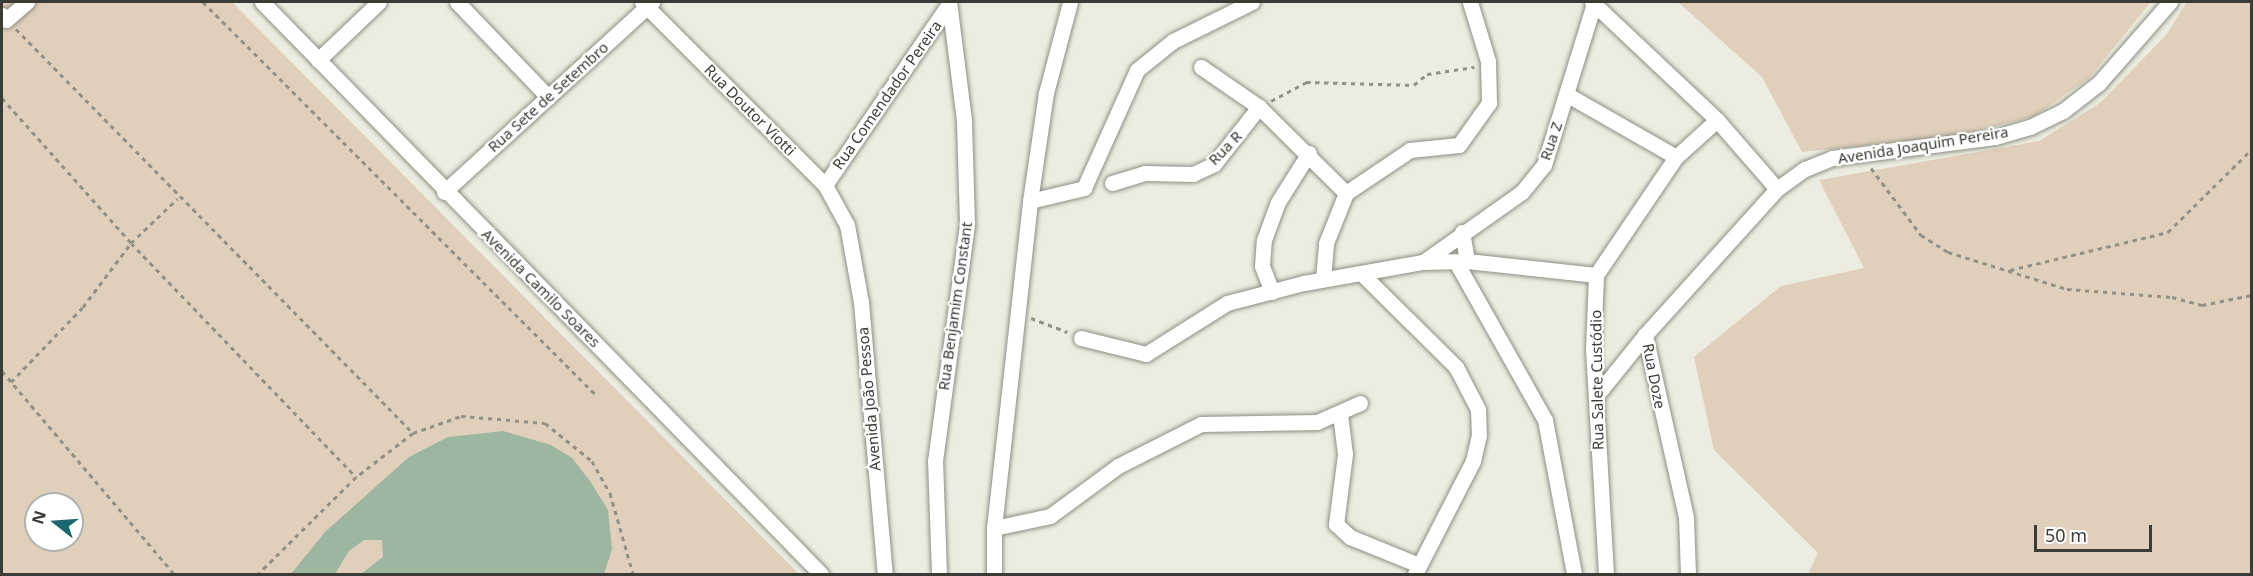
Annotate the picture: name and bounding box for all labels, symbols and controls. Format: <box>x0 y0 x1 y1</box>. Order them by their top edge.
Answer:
street label: Rua Comendador Pereira <box>829 17 945 173</box>
street label: Rua Sete de Setembro <box>484 38 612 156</box>
street label: Rua Doutor Viotti <box>701 61 799 159</box>
street label: Rua Z <box>1536 119 1566 163</box>
street label: Avenida Joaquim Pereira <box>1837 123 2009 167</box>
street label: Rua R <box>1205 127 1245 169</box>
street label: Rua Benjamim Constant <box>934 221 976 391</box>
street label: Avenida Camilo Soares <box>478 225 604 351</box>
street label: Rua Salete Custódio <box>1587 310 1607 450</box>
street label: Avenida João Pessoa <box>854 326 884 472</box>
street label: Rua Doze <box>1639 342 1669 410</box>
north arrow <box>24 492 84 552</box>
text: N <box>26 508 51 527</box>
scale bar <box>2037 513 2156 551</box>
text: 50 m <box>2045 523 2087 547</box>

